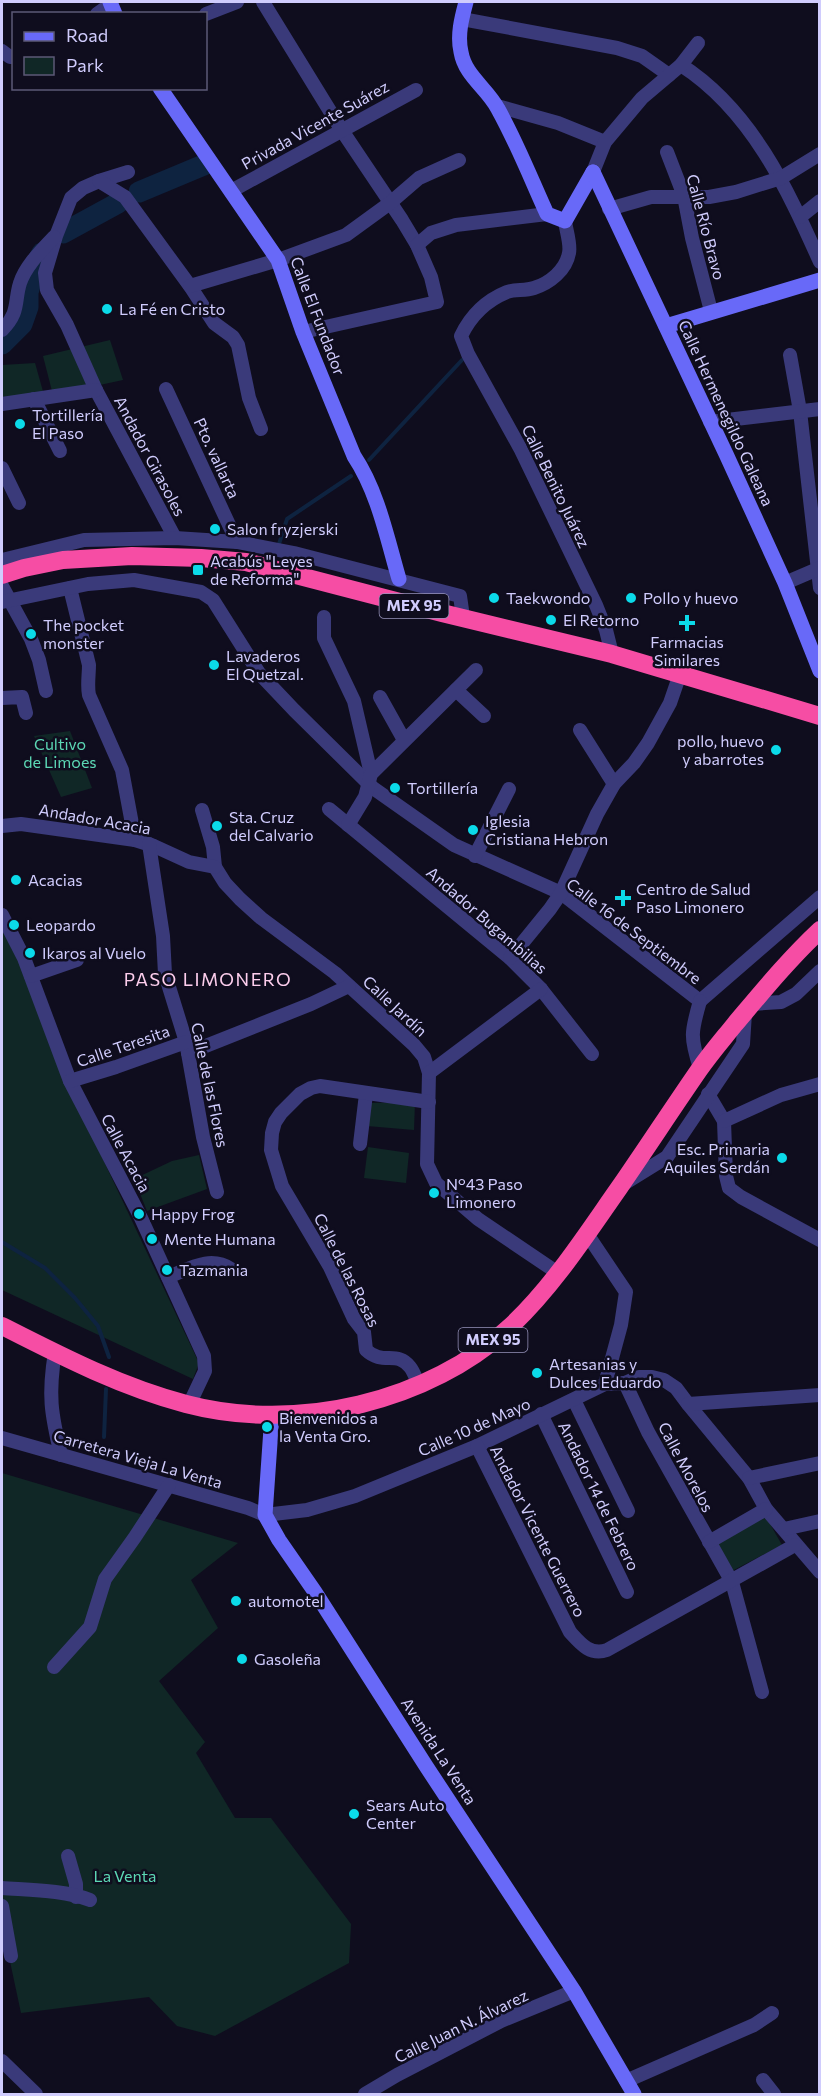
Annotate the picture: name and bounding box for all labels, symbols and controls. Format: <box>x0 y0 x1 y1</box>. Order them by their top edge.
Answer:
legend <box>12 12 207 90</box>
text: Road <box>66 24 108 46</box>
text: Park <box>66 54 104 76</box>
street label: Privada Vicente Suárez <box>238 76 392 173</box>
street label: Calle Río Bravo <box>683 172 730 282</box>
street label: Calle El Fundador <box>287 254 350 378</box>
place label: La Fé en Cristo <box>119 299 225 318</box>
marker: La Fé en Cristo <box>100 302 114 316</box>
street label: Calle Hermenegildo Galeana <box>675 317 778 509</box>
street label: Andador Girasoles <box>111 393 190 519</box>
place label: Tortillería El Paso <box>32 405 103 442</box>
street label: Pto. vallarta <box>191 414 244 501</box>
marker: Tortillería El Paso <box>13 417 27 431</box>
street label: Calle Benito Juárez <box>518 421 594 550</box>
place label: Salon fryzjerski <box>227 519 338 538</box>
marker: Salon fryzjerski <box>208 522 222 536</box>
place label: Acabús "Leyes de Reforma" <box>210 551 313 588</box>
marker: Acabús "Leyes de Reforma" <box>191 563 205 577</box>
place label: Taekwondo <box>506 588 590 607</box>
place label: Pollo y huevo <box>643 588 738 607</box>
marker: Taekwondo <box>487 591 501 605</box>
marker: Pollo y huevo <box>624 591 638 605</box>
road number: MEX 95 <box>380 594 448 618</box>
place label: El Retorno <box>563 610 639 629</box>
marker: El Retorno <box>544 613 558 627</box>
place label: The pocket monster <box>43 615 124 652</box>
marker: Farmacias Similares <box>680 616 694 630</box>
marker: The pocket monster <box>24 627 38 641</box>
place label: Farmacias Similares <box>650 632 724 669</box>
place label: Lavaderos El Quetzal. <box>226 646 304 683</box>
marker: Lavaderos El Quetzal. <box>207 658 221 672</box>
place label: pollo, huevo y abarrotes <box>677 731 764 768</box>
park label: Cultivo de Limoes <box>23 734 97 771</box>
marker: pollo, huevo y abarrotes <box>769 743 783 757</box>
place label: Tortillería <box>407 778 478 797</box>
marker: Tortillería <box>388 781 402 795</box>
street label: Andador Acacia <box>38 799 153 838</box>
place label: Sta. Cruz del Calvario <box>229 807 314 844</box>
place label: Iglesia Cristiana Hebron <box>485 811 608 848</box>
marker: Sta. Cruz del Calvario <box>210 819 224 833</box>
marker: Iglesia Cristiana Hebron <box>466 823 480 837</box>
street label: Andador Bugambilias <box>423 862 552 977</box>
place label: Acacias <box>28 870 83 889</box>
marker: Acacias <box>9 873 23 887</box>
street label: Calle 16 de Septiembre <box>563 874 705 987</box>
place label: Centro de Salud Paso Limonero <box>636 879 751 916</box>
marker: Centro de Salud Paso Limonero <box>614 889 632 907</box>
place label: Leopardo <box>26 915 96 934</box>
marker: Leopardo <box>7 918 21 932</box>
place label: Ikaros al Vuelo <box>42 943 146 962</box>
marker: Ikaros al Vuelo <box>23 946 37 960</box>
district label: PASO LIMONERO <box>124 968 292 990</box>
street label: Calle Jardín <box>359 971 431 1040</box>
street label: Calle Teresita <box>74 1021 172 1070</box>
street label: Calle de las Flores <box>188 1021 233 1149</box>
street label: Calle Acacia <box>98 1110 155 1195</box>
place label: Esc. Primaria Aquiles Serdán <box>663 1139 770 1176</box>
marker: Esc. Primaria Aquiles Serdán <box>775 1151 789 1165</box>
place label: N°43 Paso Limonero <box>446 1174 523 1211</box>
marker: N°43 Paso Limonero <box>427 1186 441 1200</box>
place label: Happy Frog <box>151 1204 235 1223</box>
marker: Happy Frog <box>132 1207 146 1221</box>
street label: Calle de las Rosas <box>311 1210 384 1330</box>
place label: Mente Humana <box>164 1229 276 1248</box>
marker: Mente Humana <box>145 1232 159 1246</box>
place label: Tazmania <box>179 1260 248 1279</box>
marker: Tazmania <box>160 1263 174 1277</box>
road number: MEX 95 <box>458 1328 528 1352</box>
place label: Artesanias y Dulces Eduardo <box>549 1354 661 1391</box>
marker: Artesanias y Dulces Eduardo <box>530 1366 544 1380</box>
street label: Calle 10 de Mayo <box>415 1393 533 1460</box>
place label: Bienvenidos a la Venta Gro. <box>279 1408 378 1445</box>
street label: Andador 14 de Febrero <box>555 1418 644 1573</box>
street label: Calle Morelos <box>655 1419 718 1515</box>
marker: Bienvenidos a la Venta Gro. <box>260 1420 274 1434</box>
street label: Carretera Vieja La Venta <box>52 1425 225 1492</box>
street label: Andador Vicente Guerrero <box>487 1442 590 1620</box>
place label: automotel <box>248 1591 324 1610</box>
marker: automotel <box>229 1594 243 1608</box>
place label: Gasoleña <box>254 1649 321 1668</box>
marker: Gasoleña <box>235 1652 249 1666</box>
street label: Avenida La Venta <box>398 1694 481 1808</box>
place label: Sears Auto Center <box>366 1795 444 1832</box>
marker: Sears Auto Center <box>347 1807 361 1821</box>
park label: La Venta <box>94 1866 157 1885</box>
street label: Calle Juan N. Álvarez <box>391 1985 531 2066</box>

